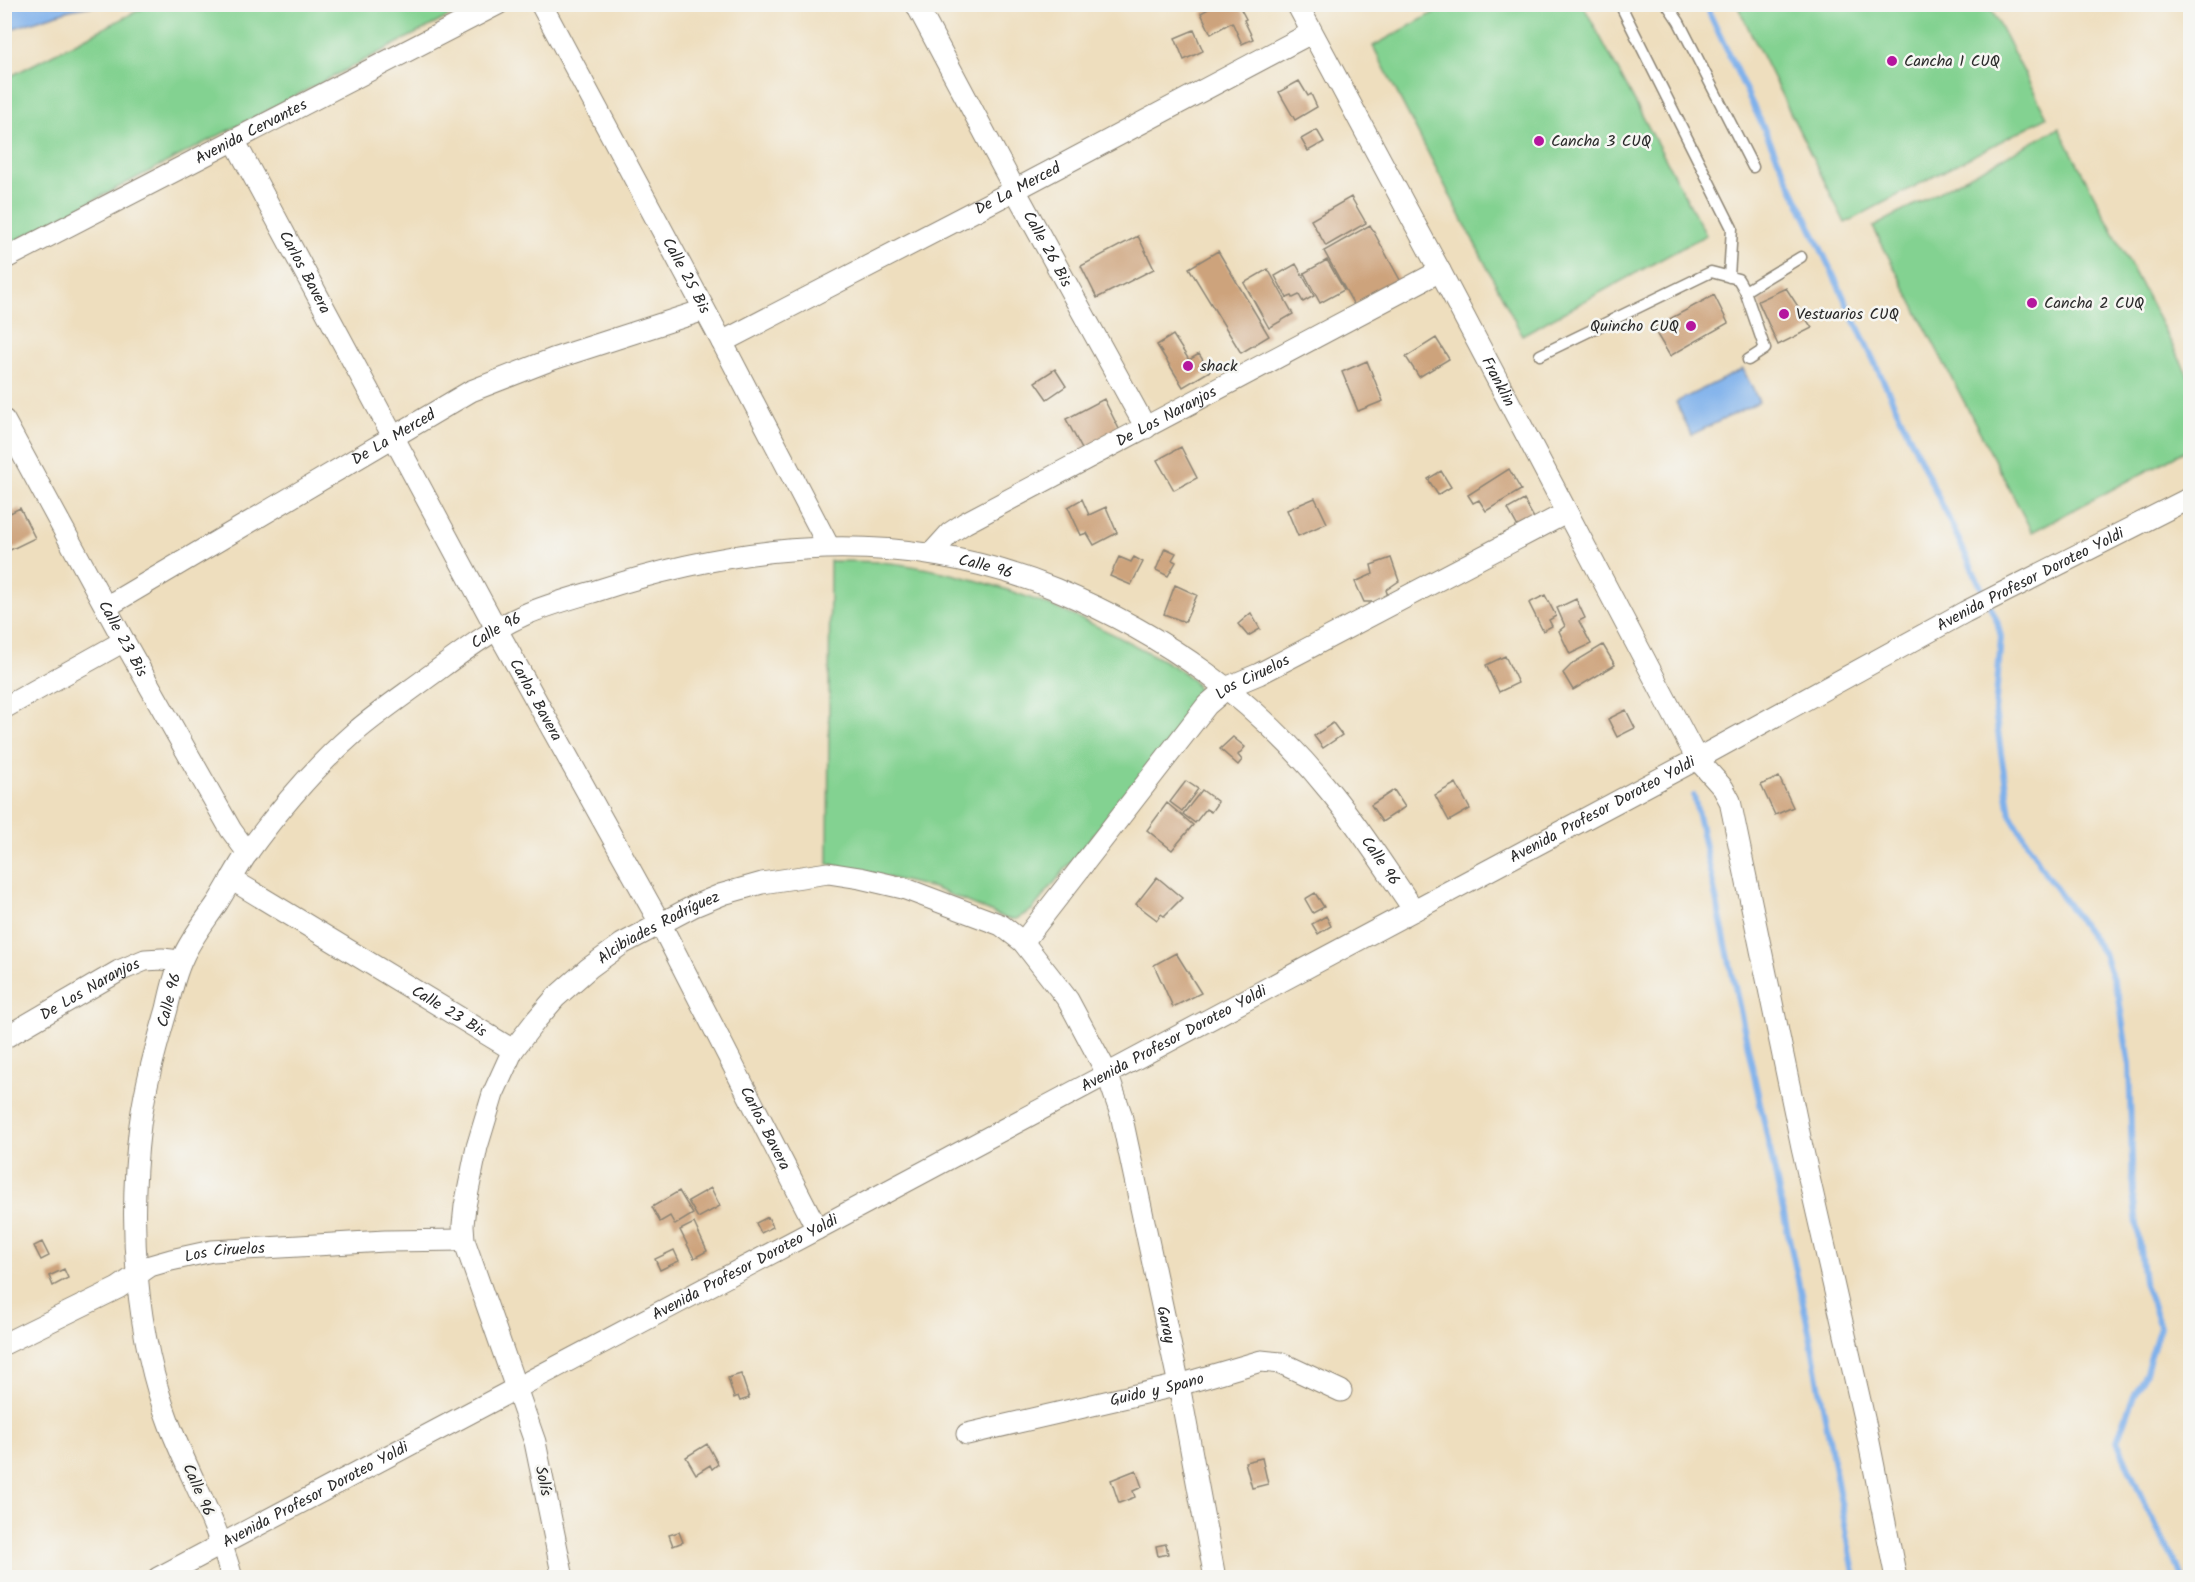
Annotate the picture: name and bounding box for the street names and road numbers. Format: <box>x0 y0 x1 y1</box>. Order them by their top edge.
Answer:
street label: Avenida Cervantes <box>191 92 312 171</box>
street label: De La Merced <box>970 155 1066 221</box>
street label: Calle 26 Bis <box>1016 206 1079 292</box>
street label: Carlos Bavera <box>272 226 338 318</box>
street label: Calle 25 Bis <box>656 233 717 318</box>
street label: Franklin <box>1475 352 1522 411</box>
street label: De Los Naranjos <box>1111 379 1221 453</box>
street label: De La Merced <box>347 402 441 472</box>
street label: Avenida Profesor Doroteo Yoldi <box>1932 520 2129 638</box>
street label: Calle 96 <box>956 547 1016 586</box>
street label: Calle 23 Bis <box>92 596 155 682</box>
street label: Calle 96 <box>466 606 526 655</box>
street label: Los Ciruelos <box>1209 647 1294 706</box>
street label: Carlos Bavera <box>503 654 569 746</box>
street label: Avenida Profesor Doroteo Yoldi <box>1505 749 1701 870</box>
street label: Calle 96 <box>1355 831 1406 891</box>
street label: Alcibiades Rodríguez <box>592 884 723 971</box>
street label: De Los Naranjos <box>35 951 144 1027</box>
street label: Calle 96 <box>150 970 188 1030</box>
street label: Avenida Profesor Doroteo Yoldi <box>1076 978 1272 1098</box>
street label: Calle 23 Bis <box>407 979 492 1044</box>
street label: Carlos Bavera <box>733 1082 797 1174</box>
street label: Avenida Profesor Doroteo Yoldi <box>647 1207 843 1327</box>
street label: Los Ciruelos <box>182 1235 266 1269</box>
street label: Garay <box>1150 1304 1182 1346</box>
street label: Guido y Spano <box>1107 1366 1207 1413</box>
street label: Avenida Profesor Doroteo Yoldi <box>218 1435 414 1554</box>
street label: Calle 96 <box>175 1460 221 1520</box>
street label: Solís <box>528 1464 558 1499</box>

